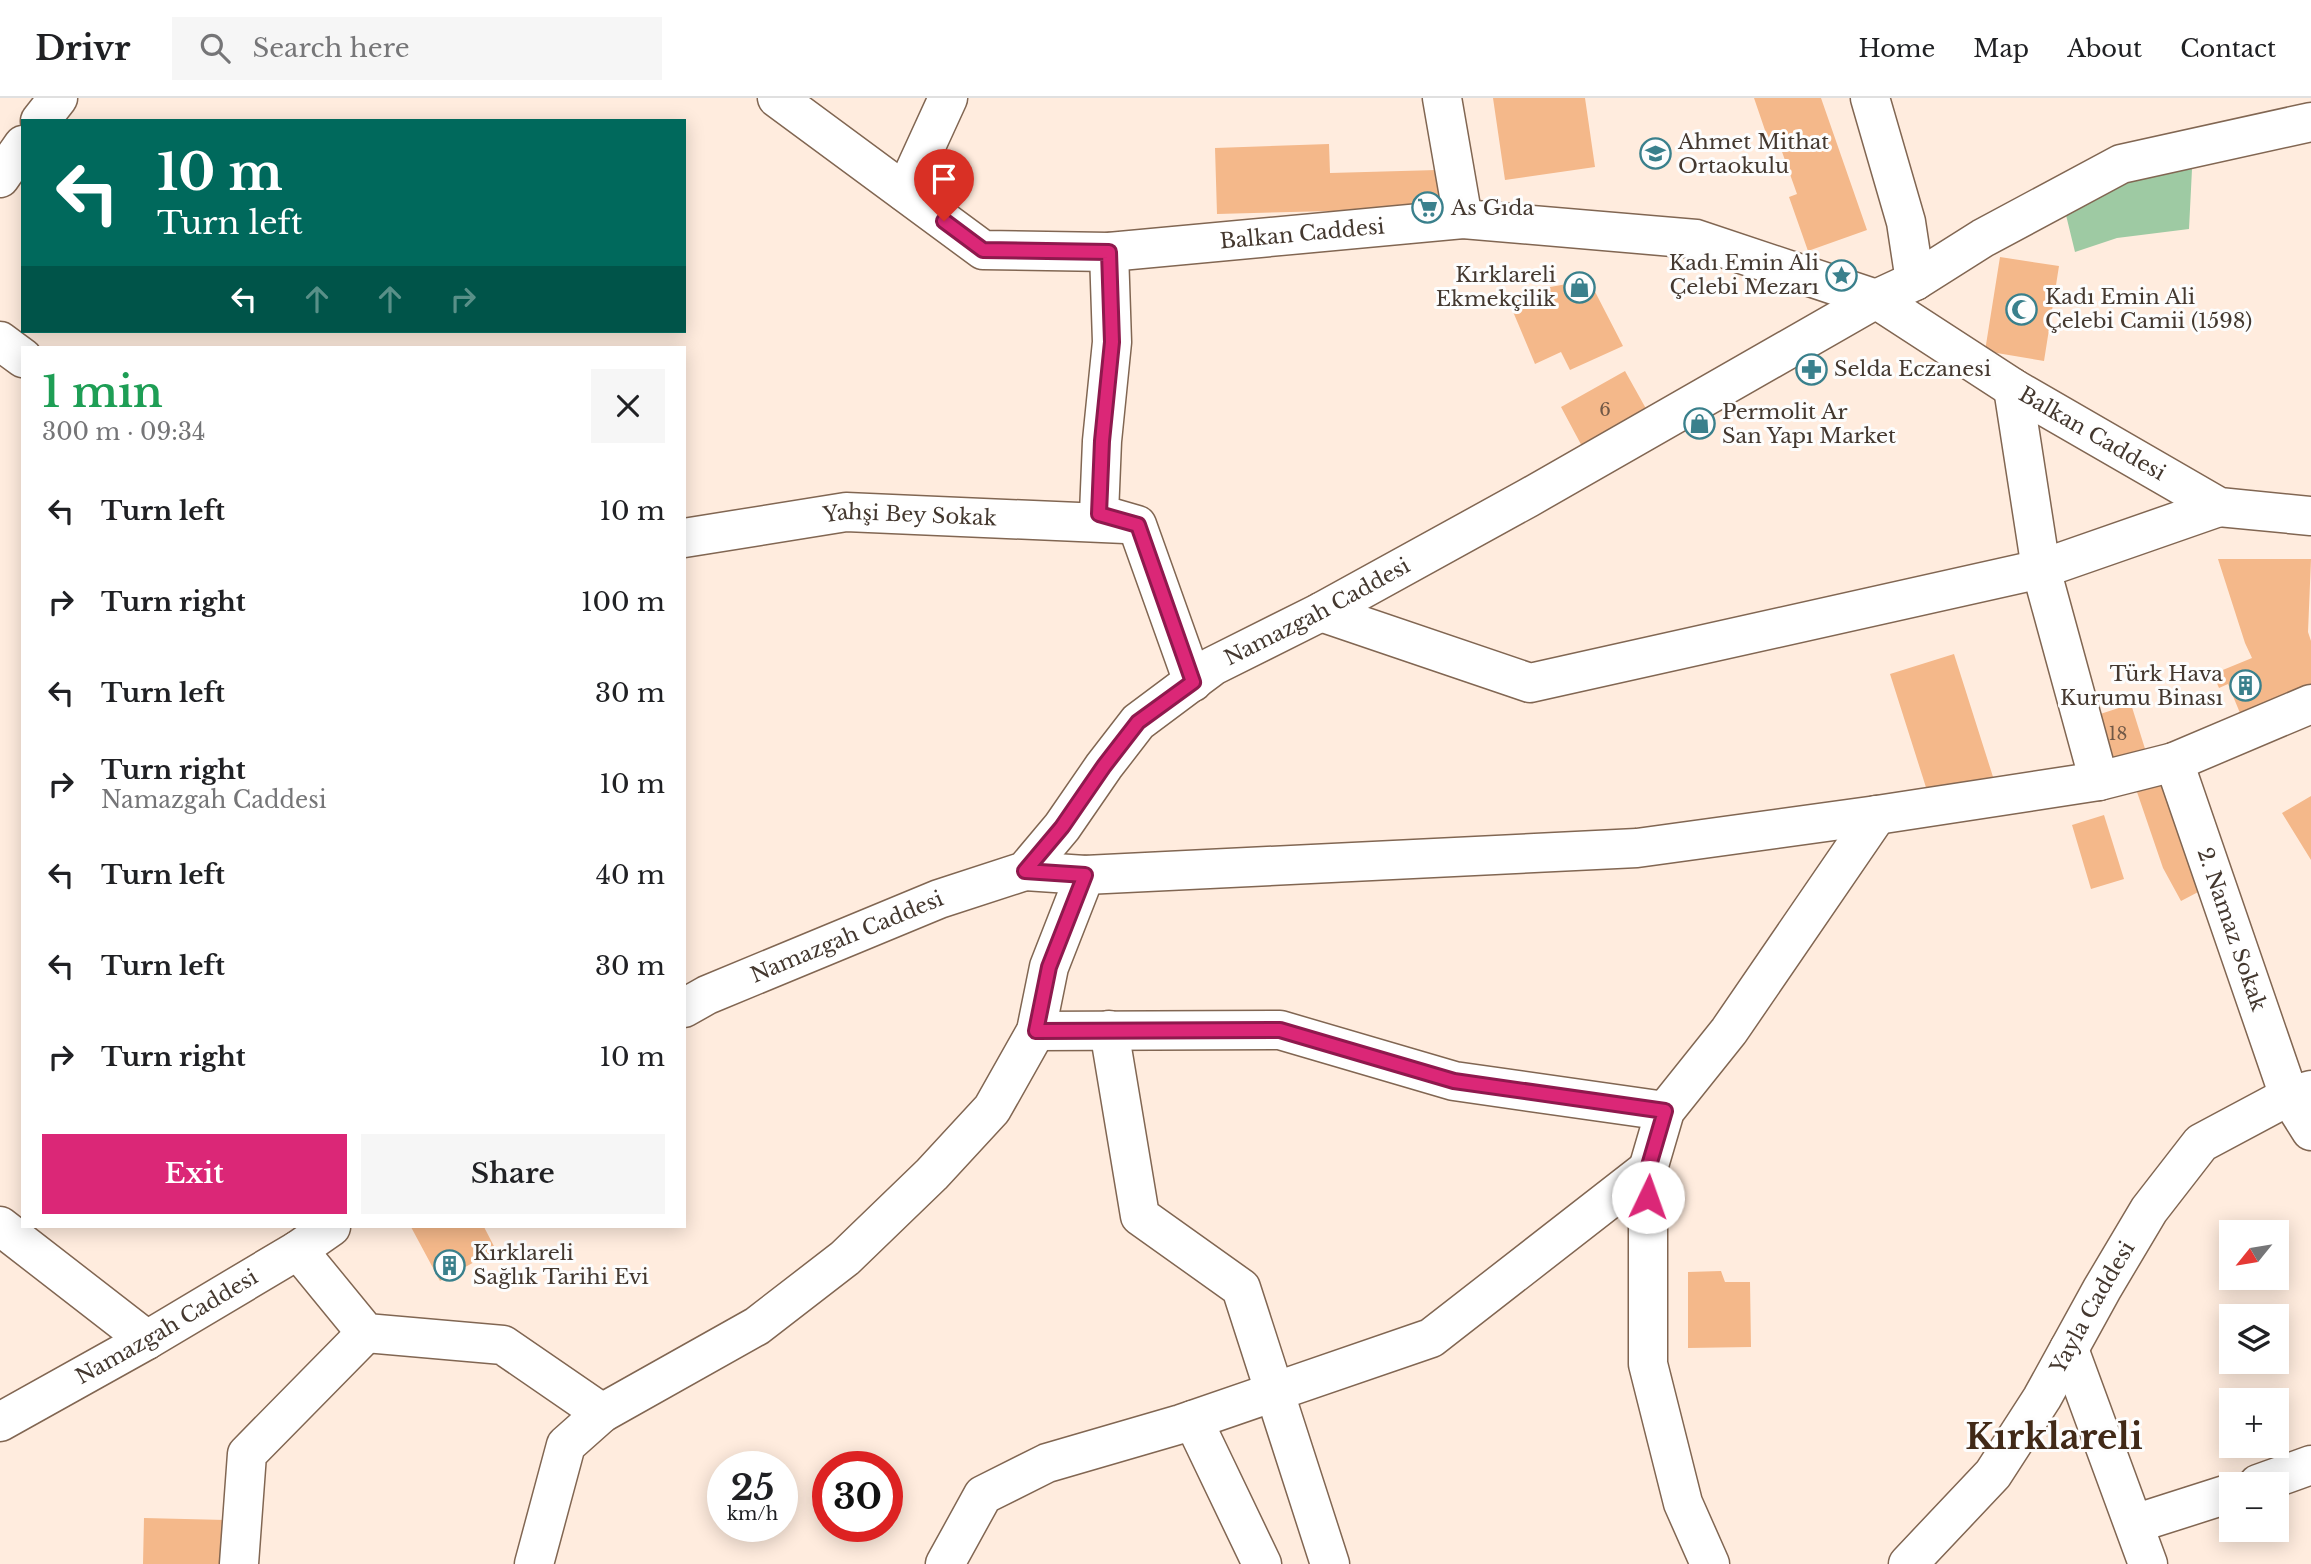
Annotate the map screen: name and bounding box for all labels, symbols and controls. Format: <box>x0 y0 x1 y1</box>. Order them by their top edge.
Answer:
search box <box>172 17 662 80</box>
text: Drivr <box>35 28 130 69</box>
icon: search <box>196 29 234 67</box>
text: Search here <box>252 32 410 64</box>
text: Home <box>1859 34 1935 63</box>
text: Map <box>1973 34 2029 63</box>
text: About <box>2067 34 2142 63</box>
text: Contact <box>2180 34 2276 63</box>
place label: Ahmet Mithat Ortaokulu <box>1677 129 1829 179</box>
school or university icon: Ahmet Mithat Ortaokulu <box>1638 137 1672 171</box>
text: 10 m <box>157 142 283 203</box>
icon: left <box>42 147 133 238</box>
pin <box>914 149 974 221</box>
icon: arrive <box>925 160 963 198</box>
supermarket icon: As Gıda <box>1411 191 1445 225</box>
place label: As Gıda <box>1450 195 1534 221</box>
text: Turn left <box>157 203 303 243</box>
street label: Balkan Caddesi <box>1219 213 1386 255</box>
place label: Kadı Emin Ali Çelebi Mezarı <box>1669 250 1819 300</box>
place icon: Kadı Emin Ali Çelebi Mezarı <box>1825 258 1859 292</box>
place label: Kırklareli Ekmekçilik <box>1436 262 1556 312</box>
shop icon: Kırklareli Ekmekçilik <box>1562 270 1596 304</box>
icon: left <box>225 280 263 318</box>
icon: ahead <box>298 280 336 318</box>
icon: ahead <box>371 280 409 318</box>
icon: right <box>444 280 482 318</box>
place label: Kadı Emin Ali Çelebi Camii (1598) <box>2045 284 2252 334</box>
mosque icon: Kadı Emin Ali Çelebi Camii (1598) <box>2005 292 2039 326</box>
pharmacy icon: Selda Eczanesi <box>1794 352 1828 386</box>
place label: Selda Eczanesi <box>1834 356 1991 382</box>
text: 1 min <box>42 366 163 418</box>
button: close <box>591 369 665 443</box>
street label: Balkan Caddesi <box>2014 381 2170 486</box>
house number: 6 <box>1599 399 1611 421</box>
place label: Permolit Ar San Yapı Market <box>1722 399 1896 449</box>
shop icon: Permolit Ar San Yapı Market <box>1682 407 1716 441</box>
text: 300 m · 09:34 <box>42 418 205 446</box>
icon: left <box>42 492 80 530</box>
text: Turn left <box>101 495 225 527</box>
text: 10 m <box>599 495 665 527</box>
street label: Yahşi Bey Sokak <box>820 499 997 531</box>
street label: Namazgah Caddesi <box>1220 553 1414 671</box>
icon: right <box>42 583 80 621</box>
text: Turn right <box>101 586 246 618</box>
text: 100 m <box>581 586 665 618</box>
place label: Türk Hava Kurumu Binası <box>2060 661 2223 711</box>
building icon: Türk Hava Kurumu Binası <box>2229 669 2263 703</box>
icon: left <box>42 674 80 712</box>
text: Turn left <box>101 677 225 709</box>
text: 30 m <box>595 677 665 709</box>
house number: 18 <box>2109 723 2127 745</box>
text: Turn right <box>101 754 246 786</box>
icon: right <box>42 765 80 803</box>
text: 10 m <box>599 768 665 800</box>
text: Namazgah Caddesi <box>101 786 327 814</box>
street label: 2. Namaz Sokak <box>2191 844 2272 1015</box>
icon: left <box>42 856 80 894</box>
text: Turn left <box>101 859 225 891</box>
text: 40 m <box>596 859 665 891</box>
street label: Namazgah Caddesi <box>747 886 947 988</box>
icon: left <box>42 947 80 985</box>
text: Turn left <box>101 950 225 982</box>
text: 30 m <box>595 950 665 982</box>
icon: right <box>42 1038 80 1076</box>
text: Turn right <box>101 1041 246 1073</box>
text: 10 m <box>599 1041 665 1073</box>
button: Exit <box>42 1134 347 1214</box>
button: Share <box>361 1134 665 1214</box>
position arrow <box>1611 1160 1685 1234</box>
north arrow <box>2219 1220 2289 1290</box>
map controls <box>2219 1220 2289 1542</box>
street label: Yayla Caddesi <box>2045 1237 2140 1379</box>
place label: Kırklareli Sağlık Tarihi Evi <box>473 1240 649 1290</box>
building icon: Kırklareli Sağlık Tarihi Evi <box>433 1248 467 1282</box>
street label: Namazgah Caddesi <box>71 1264 262 1390</box>
button: layers <box>2219 1304 2289 1374</box>
button: + <box>2219 1388 2289 1458</box>
district label: Kırklareli <box>1965 1415 2143 1458</box>
speed limit sign: 30 <box>812 1451 903 1542</box>
text: 25 <box>731 1466 774 1509</box>
button: − <box>2219 1472 2289 1542</box>
text: km/h <box>727 1503 778 1525</box>

